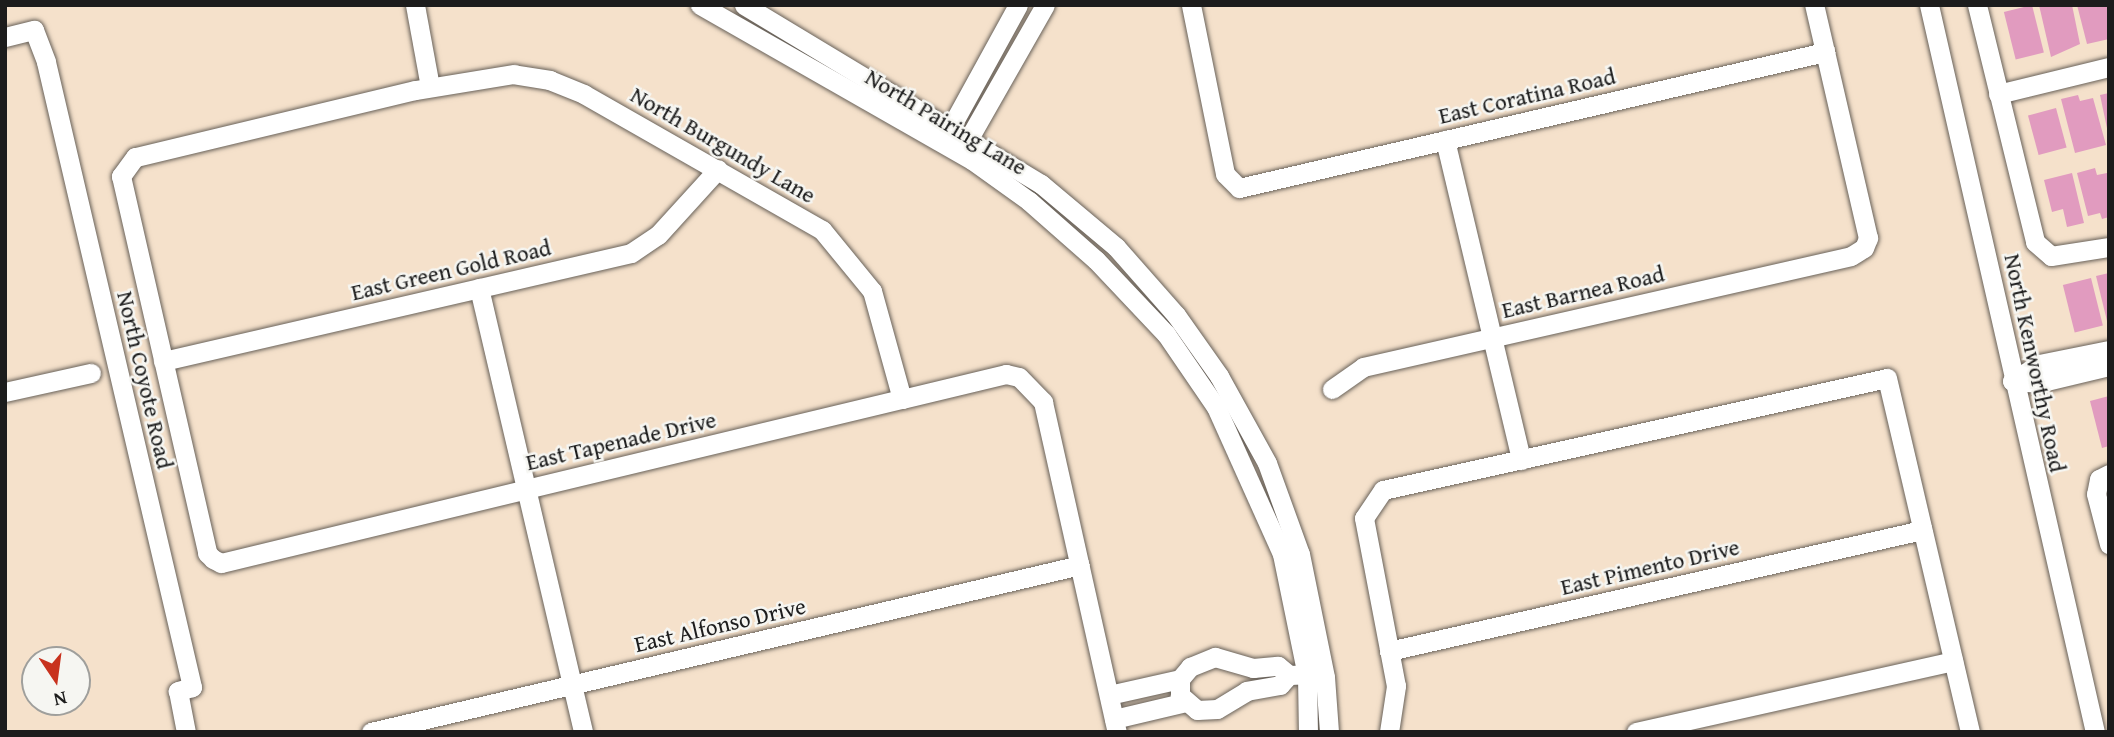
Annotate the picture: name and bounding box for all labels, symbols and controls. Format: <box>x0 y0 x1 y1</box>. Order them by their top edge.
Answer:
street label: East Coratina Road <box>1436 62 1618 130</box>
street label: North Pairing Lane <box>860 63 1032 181</box>
street label: North Burgundy Lane <box>626 81 820 209</box>
street label: East Green Gold Road <box>348 234 554 306</box>
street label: North Kenworthy Road <box>1998 251 2072 475</box>
street label: East Barnea Road <box>1499 260 1667 324</box>
street label: North Coyote Road <box>111 289 179 471</box>
street label: East Tapenade Drive <box>523 406 719 476</box>
street label: East Pimento Drive <box>1558 533 1742 601</box>
street label: East Alfonso Drive <box>632 592 808 658</box>
north arrow <box>21 646 91 716</box>
text: N <box>51 684 70 715</box>

